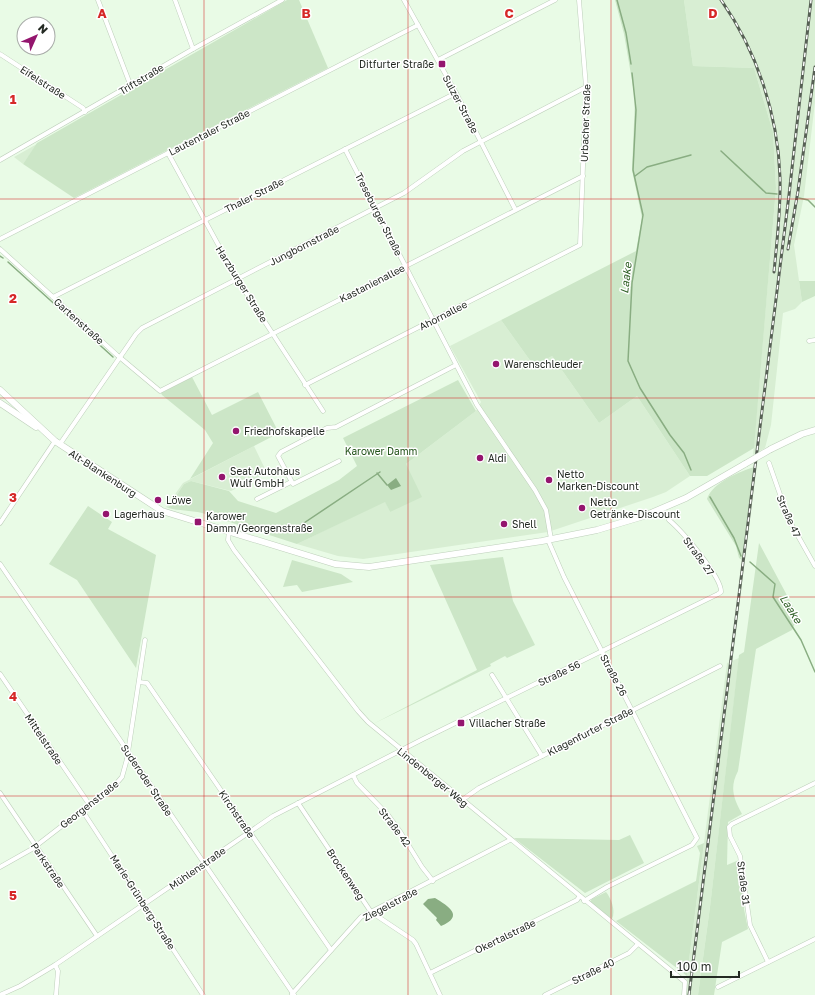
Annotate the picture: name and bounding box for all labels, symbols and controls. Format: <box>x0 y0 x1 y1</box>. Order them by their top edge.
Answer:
text: A <box>97 5 107 21</box>
text: B <box>301 5 311 21</box>
text: C <box>504 5 514 21</box>
text: D <box>708 5 718 21</box>
north arrow <box>16 16 56 56</box>
text: N <box>36 21 51 36</box>
place label: Ditfurter Straße <box>359 58 434 70</box>
marker: Ditfurter Straße <box>437 59 447 69</box>
street label: Triftstraße <box>116 61 166 97</box>
street label: Eifelstraße <box>18 63 68 101</box>
street label: Sulzer Straße <box>441 73 481 135</box>
street label: Urbacher Straße <box>578 84 592 162</box>
text: 1 <box>10 91 17 107</box>
street label: Lautentaler Straße <box>166 106 252 158</box>
street label: Treseburger Straße <box>353 170 405 258</box>
street label: Thaler Straße <box>223 175 286 215</box>
street label: Jungbornstraße <box>267 222 341 268</box>
street label: Harzburger Straße <box>214 244 270 325</box>
water label: Laake <box>617 260 634 294</box>
street label: Kastanienallee <box>337 261 407 305</box>
text: 2 <box>9 290 17 306</box>
street label: Gartenstraße <box>52 295 107 347</box>
street label: Ahornallee <box>417 298 469 332</box>
place label: Warenschleuder <box>504 358 582 370</box>
marker: Warenschleuder <box>491 359 501 369</box>
place label: Friedhofskapelle <box>244 425 325 437</box>
marker: Friedhofskapelle <box>231 426 241 436</box>
park label: Karower Damm <box>345 445 417 457</box>
street label: Alt-Blankenburg <box>67 447 139 499</box>
place label: Aldi <box>488 452 506 464</box>
marker: Aldi <box>475 453 485 463</box>
place label: Seat Autohaus Wulf GmbH <box>230 465 300 489</box>
place label: Netto Marken-Discount <box>557 468 639 492</box>
marker: Seat Autohaus Wulf GmbH <box>217 472 227 482</box>
marker: Netto Marken-Discount <box>544 475 554 485</box>
text: 3 <box>9 489 17 505</box>
street label: Straße 47 <box>774 493 804 539</box>
place label: Löwe <box>166 494 191 506</box>
marker: Löwe <box>153 495 163 505</box>
place label: Netto Getränke-Discount <box>590 496 680 520</box>
marker: Netto Getränke-Discount <box>577 503 587 513</box>
place label: Lagerhaus <box>114 508 164 520</box>
marker: Lagerhaus <box>101 509 111 519</box>
place label: Karower Damm/Georgenstraße <box>206 510 312 534</box>
marker: Karower Damm/Georgenstraße <box>193 517 203 527</box>
place label: Shell <box>512 518 537 530</box>
marker: Shell <box>499 519 509 529</box>
street label: Straße 27 <box>681 534 717 578</box>
water label: Laake <box>778 592 806 627</box>
street label: Straße 26 <box>598 652 630 698</box>
street label: Straße 56 <box>536 658 582 688</box>
text: 4 <box>9 688 17 704</box>
street label: Klagenfurter Straße <box>545 704 635 758</box>
street label: Mittelstraße <box>23 711 65 767</box>
place label: Villacher Straße <box>469 717 546 729</box>
marker: Villacher Straße <box>456 718 466 728</box>
street label: Suderoder Straße <box>119 742 176 818</box>
street label: Lindenberger Weg <box>395 745 471 809</box>
street label: Georgenstraße <box>57 777 121 831</box>
street label: Kirchstraße <box>217 788 258 840</box>
street label: Straße 42 <box>376 805 414 849</box>
street label: Parkstraße <box>28 840 68 890</box>
street label: Mühlenstraße <box>166 844 228 892</box>
street label: Brockenweg <box>324 846 368 902</box>
street label: Marie-Grünberg-Straße <box>108 852 178 952</box>
street label: Straße 31 <box>735 860 753 906</box>
street label: Ziegelstraße <box>361 885 419 923</box>
text: 5 <box>9 887 17 903</box>
street label: Okertalstraße <box>473 916 537 956</box>
scale bar <box>671 953 739 979</box>
street label: Straße 40 <box>570 956 616 986</box>
text: 100 m <box>677 959 711 974</box>

